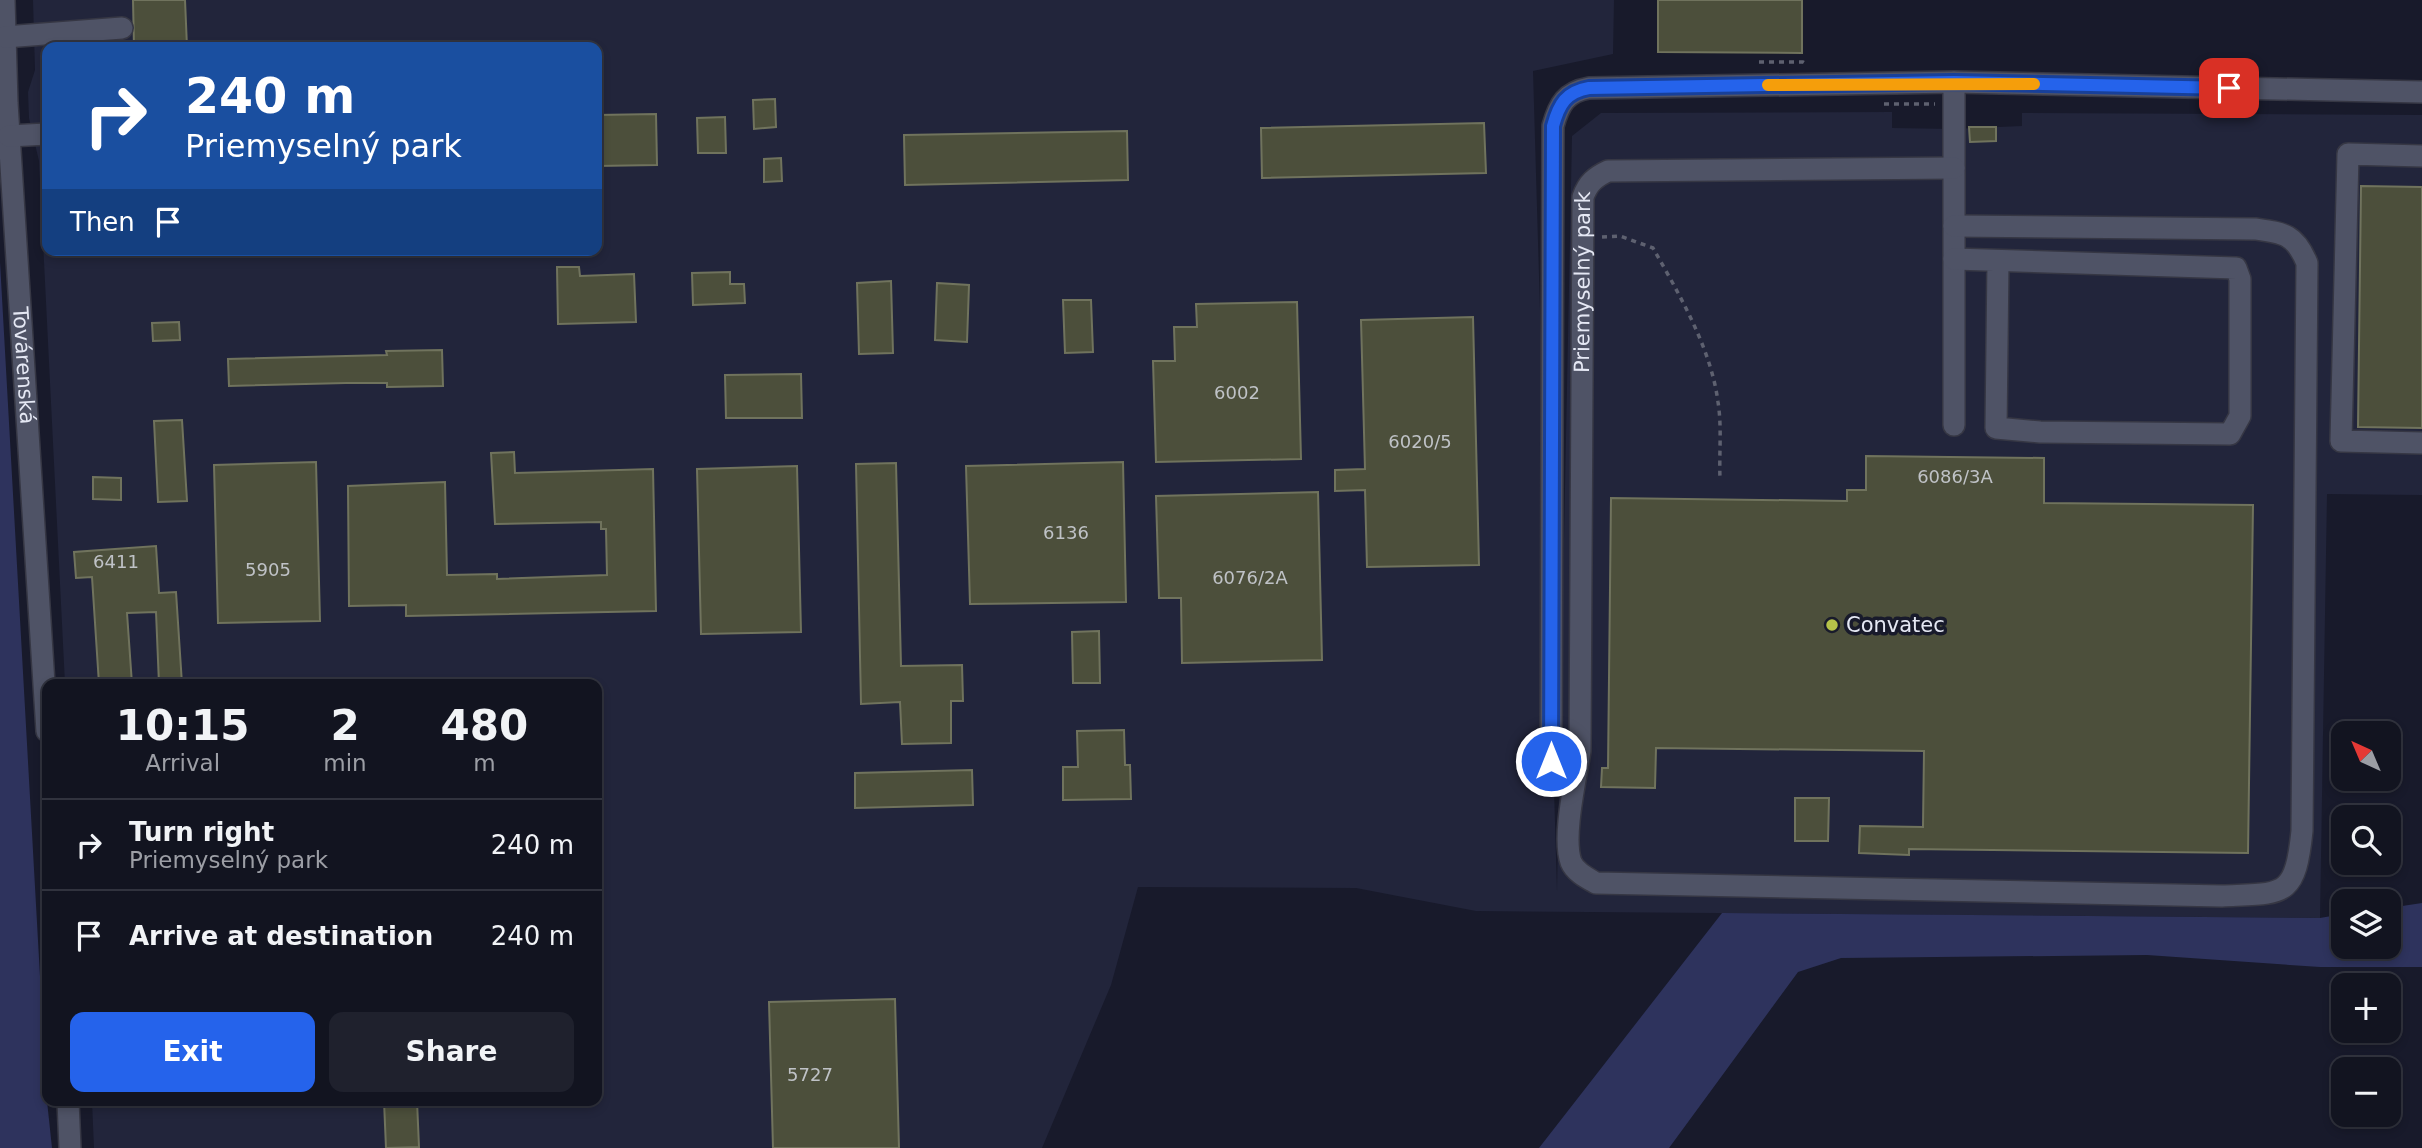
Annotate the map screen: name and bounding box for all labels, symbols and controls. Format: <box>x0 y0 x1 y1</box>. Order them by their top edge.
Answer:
pin <box>2199 58 2259 118</box>
text: 240 m <box>185 68 355 125</box>
icon: arrive <box>2210 69 2248 107</box>
icon: right <box>70 70 161 161</box>
text: Priemyselný park <box>185 127 462 165</box>
street label: Priemyselný park <box>1570 190 1595 373</box>
icon: arrive <box>149 203 187 241</box>
text: Then <box>70 207 135 237</box>
street label: Továrenská <box>8 305 39 425</box>
house number: 6002 <box>1214 382 1260 403</box>
house number: 6020/5 <box>1388 431 1452 452</box>
house number: 6086/3A <box>1917 466 1994 487</box>
house number: 6136 <box>1043 522 1089 543</box>
house number: 6411 <box>93 551 139 572</box>
house number: 5905 <box>245 559 291 580</box>
house number: 6076/2A <box>1212 567 1289 588</box>
place label: Convatec <box>1846 613 1945 637</box>
marker: Convatec <box>1824 617 1840 633</box>
text: 10:15 <box>116 701 250 750</box>
text: 2 <box>330 701 360 750</box>
text: 480 <box>441 701 528 750</box>
north arrow <box>2331 721 2401 791</box>
map controls <box>2331 721 2401 1127</box>
position arrow <box>1514 724 1588 798</box>
text: Arrival <box>145 750 220 776</box>
text: min <box>323 750 367 776</box>
text: m <box>473 750 496 776</box>
button: search <box>2331 805 2401 875</box>
text: Turn right <box>129 817 274 847</box>
icon: right <box>70 826 108 864</box>
text: 240 m <box>491 830 574 860</box>
text: Priemyselný park <box>129 847 328 873</box>
button: layers <box>2331 889 2401 959</box>
icon: arrive <box>70 917 108 955</box>
text: Arrive at destination <box>129 921 433 951</box>
text: 240 m <box>491 921 574 951</box>
button: + <box>2331 973 2401 1043</box>
button: Exit <box>70 1012 315 1092</box>
button: Share <box>329 1012 574 1092</box>
button: − <box>2331 1057 2401 1127</box>
house number: 5727 <box>787 1064 833 1085</box>

